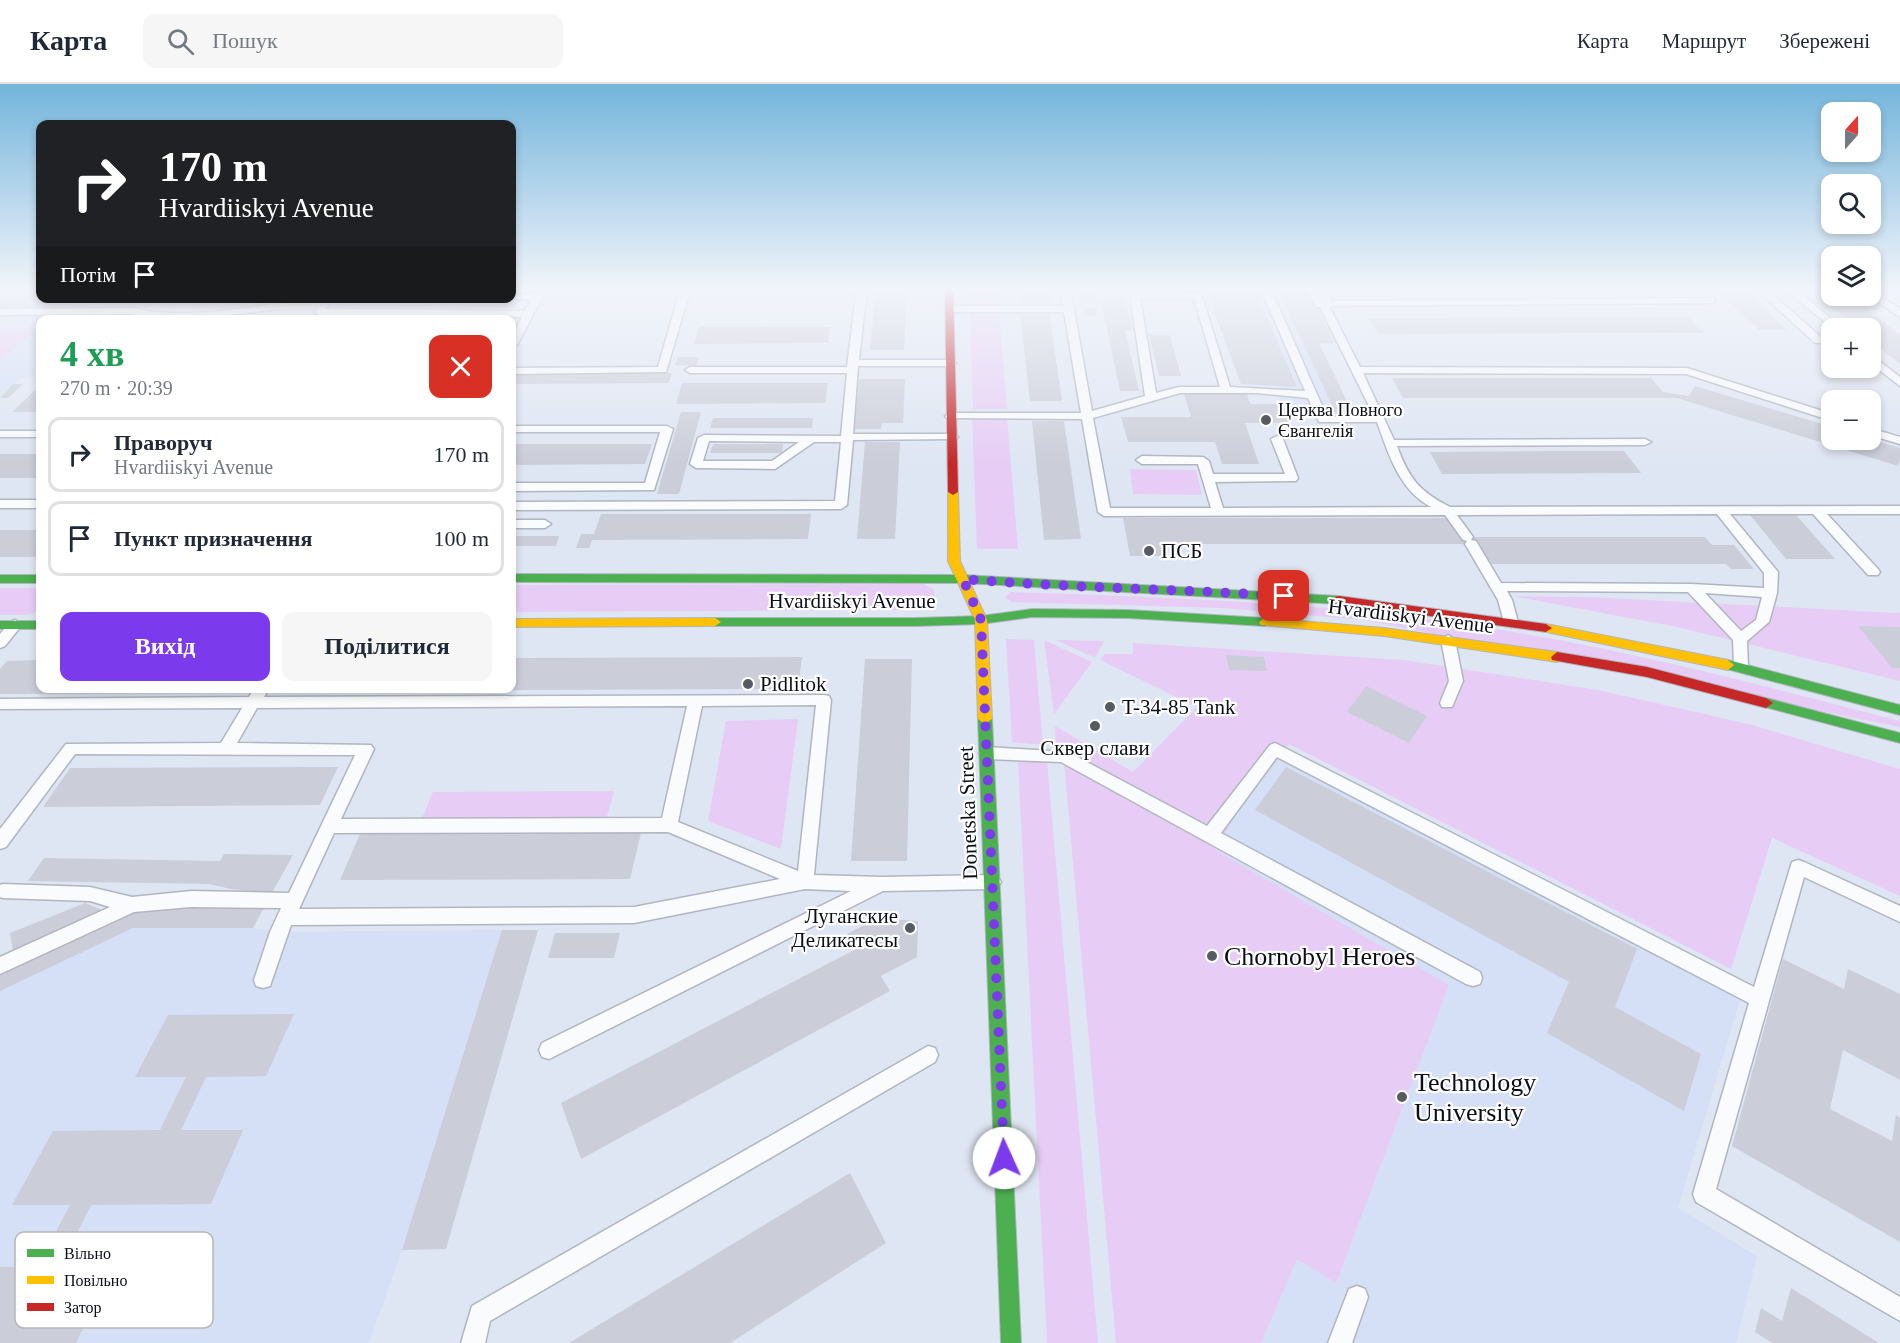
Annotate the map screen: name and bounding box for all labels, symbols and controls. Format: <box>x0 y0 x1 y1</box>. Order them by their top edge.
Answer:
search box <box>143 14 563 68</box>
text: Карта <box>30 25 107 56</box>
icon: search <box>164 25 197 58</box>
text: Пошук <box>212 28 278 53</box>
text: Карта <box>1577 29 1629 53</box>
text: Маршрут <box>1662 29 1746 53</box>
text: Збережені <box>1779 29 1870 53</box>
north arrow <box>1821 102 1881 162</box>
map controls <box>1821 102 1881 450</box>
icon: right <box>60 144 138 222</box>
text: 170 m <box>159 144 268 190</box>
button: search <box>1821 174 1881 234</box>
text: Hvardiiskyi Avenue <box>159 193 374 223</box>
button: layers <box>1821 246 1881 306</box>
icon: arrive <box>128 258 161 291</box>
text: Потім <box>60 262 116 287</box>
button: + <box>1821 318 1881 378</box>
text: 4 хв <box>60 334 124 374</box>
button: close <box>429 335 492 398</box>
text: 270 m · 20:39 <box>60 377 173 399</box>
button: − <box>1821 390 1881 450</box>
place label: Церква Повного Євангелія <box>1278 400 1403 441</box>
marker: Церква Повного Євангелія <box>1259 413 1273 427</box>
text: Праворуч <box>114 430 212 455</box>
icon: right <box>63 438 96 471</box>
text: 170 m <box>433 442 489 467</box>
text: Hvardiiskyi Avenue <box>114 456 273 478</box>
icon: arrive <box>63 522 96 555</box>
text: Пункт призначення <box>114 526 312 551</box>
text: 100 m <box>433 526 489 551</box>
place label: ПСБ <box>1161 539 1202 563</box>
marker: ПСБ <box>1142 544 1156 558</box>
pin <box>1258 570 1309 621</box>
icon: arrive <box>1267 579 1300 612</box>
street label: Hvardiiskyi Avenue <box>769 589 936 613</box>
street label: Hvardiiskyi Avenue <box>1327 594 1495 638</box>
button: Вихід <box>60 612 270 681</box>
button: Поділитися <box>282 612 492 681</box>
place label: Pidlitok <box>760 672 827 696</box>
marker: Pidlitok <box>741 677 755 691</box>
place label: T-34-85 Tank <box>1122 695 1236 719</box>
marker: T-34-85 Tank <box>1103 700 1117 714</box>
marker: Сквер слави <box>1088 719 1102 733</box>
place label: Сквер слави <box>1040 736 1150 760</box>
street label: Donetska Street <box>954 746 982 880</box>
place label: Луганские Деликатесы <box>791 904 898 952</box>
marker: Луганские Деликатесы <box>903 921 917 935</box>
place label: Chornobyl Heroes <box>1224 942 1415 971</box>
marker: Chornobyl Heroes <box>1205 949 1219 963</box>
place label: Technology University <box>1414 1068 1536 1127</box>
marker: Technology University <box>1395 1090 1409 1104</box>
position arrow <box>972 1126 1036 1190</box>
legend <box>15 1232 213 1328</box>
text: Вільно <box>64 1245 111 1262</box>
text: Повільно <box>64 1272 127 1289</box>
text: Затор <box>64 1299 101 1317</box>

